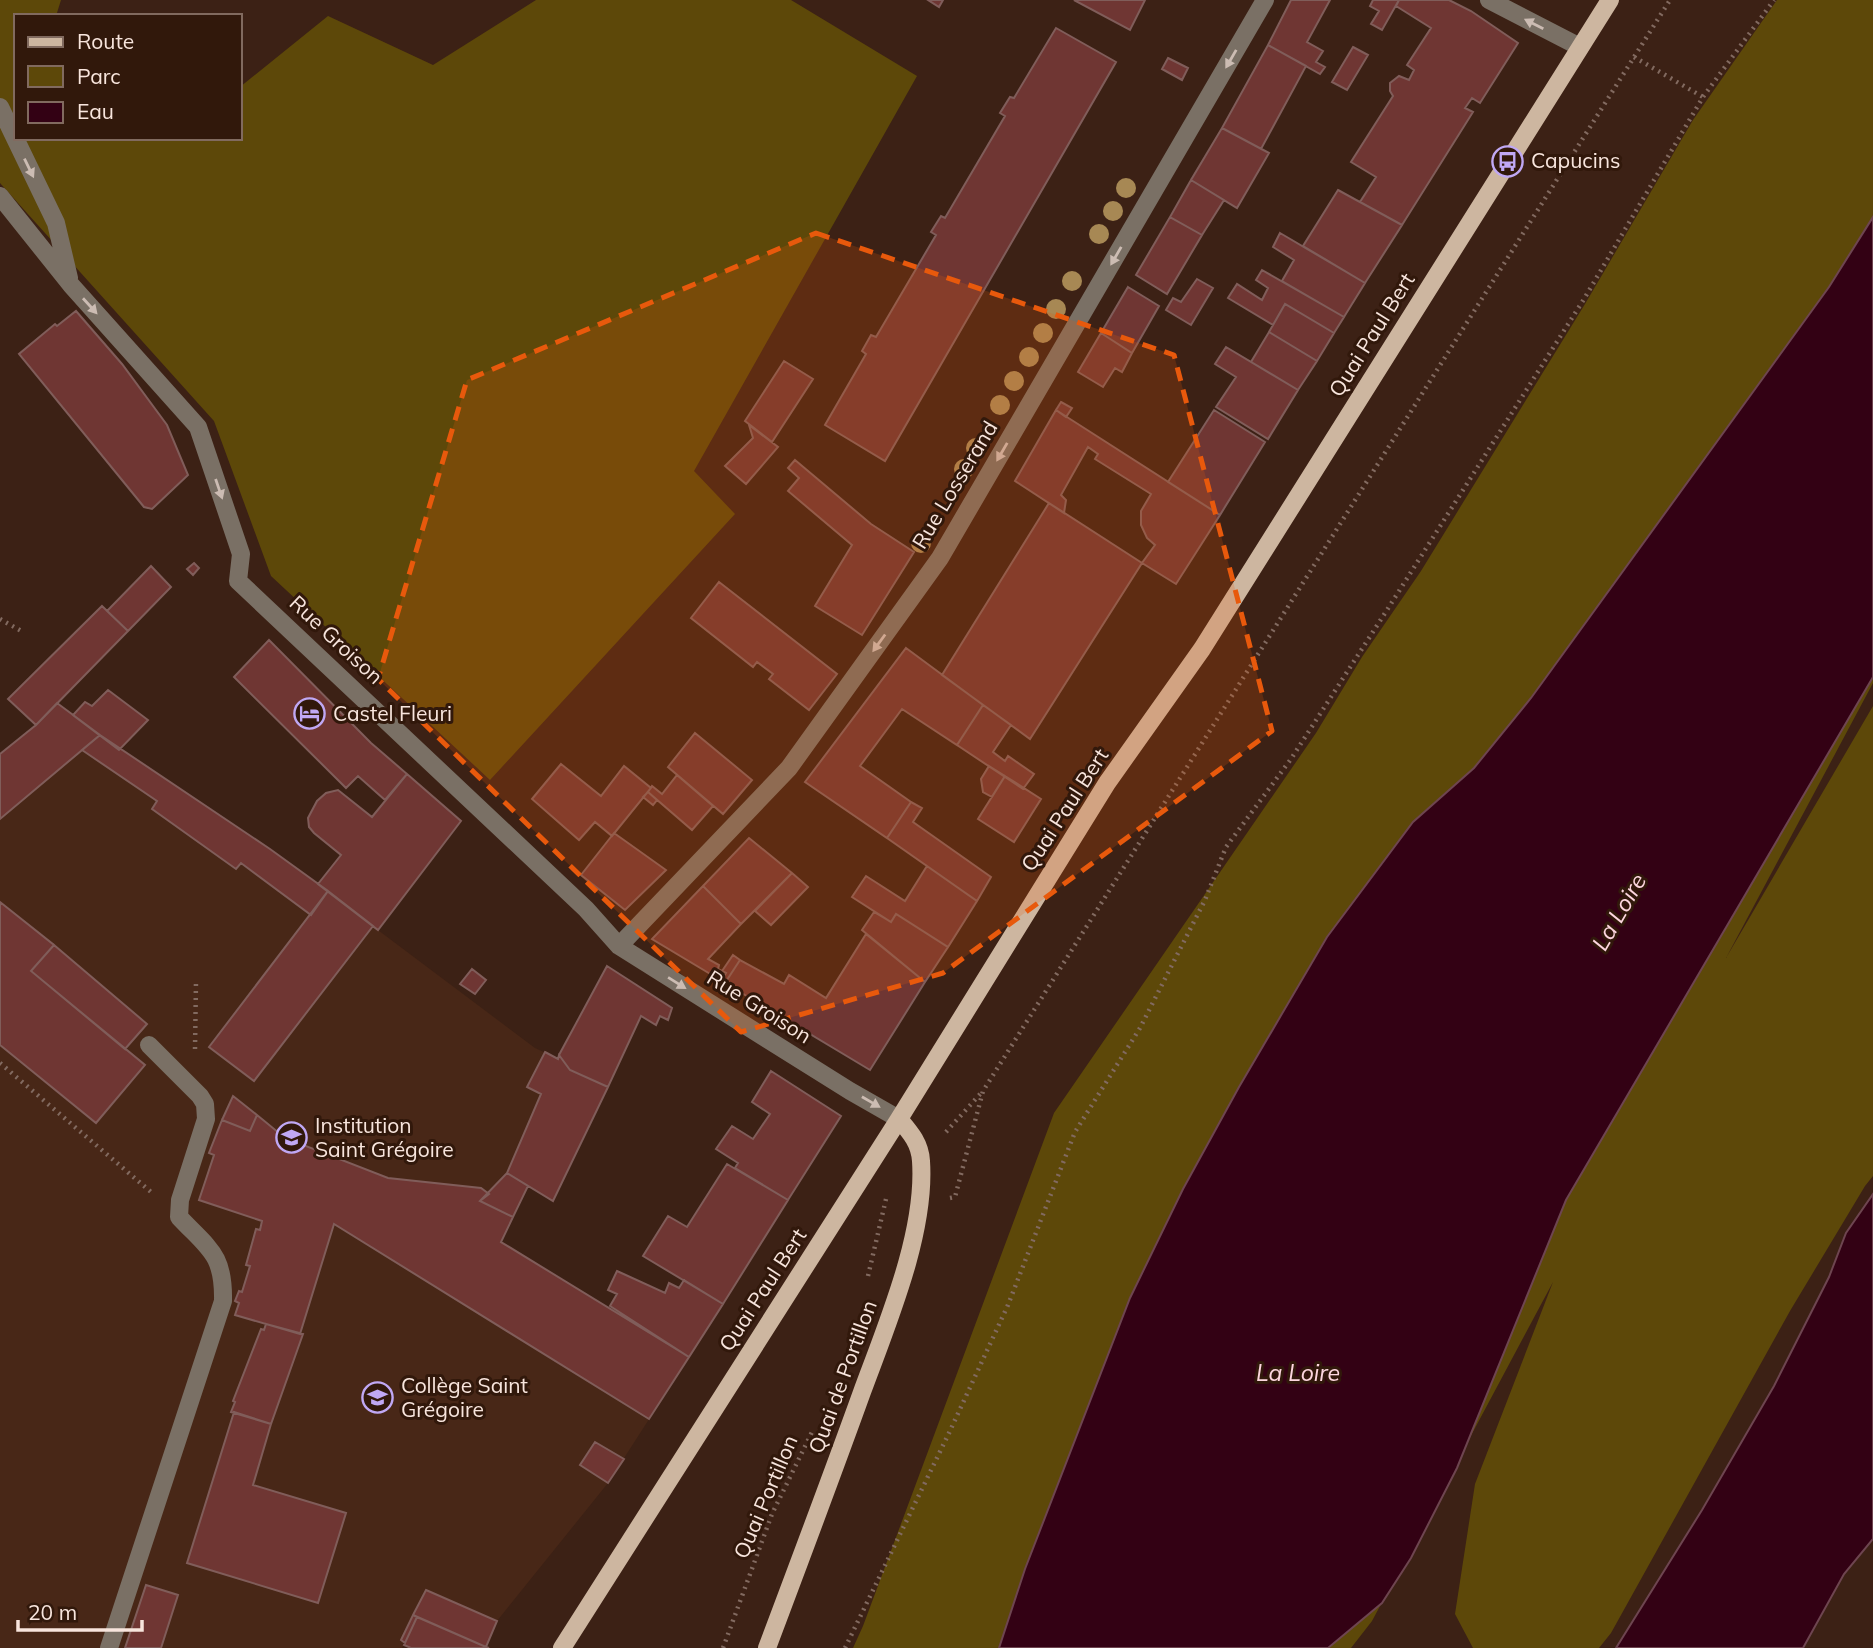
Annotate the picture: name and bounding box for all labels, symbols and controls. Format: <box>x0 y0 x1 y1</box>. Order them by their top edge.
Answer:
legend <box>14 14 242 140</box>
one-way arrow <box>1524 18 1544 30</box>
text: Route <box>77 28 134 54</box>
one-way arrow <box>1225 49 1237 69</box>
text: Parc <box>77 63 121 89</box>
text: Eau <box>77 98 114 124</box>
bus stop icon: Capucins <box>1491 144 1525 178</box>
place label: Capucins <box>1531 147 1620 173</box>
one-way arrow <box>24 158 35 178</box>
one-way arrow <box>1110 246 1122 265</box>
street label: Quai Paul Bert <box>1323 268 1420 401</box>
one-way arrow <box>82 297 98 315</box>
street label: Rue Losserand <box>906 416 1002 553</box>
one-way arrow <box>996 443 1008 462</box>
one-way arrow <box>214 478 225 499</box>
street label: Rue Groison <box>285 589 389 689</box>
one-way arrow <box>872 634 886 652</box>
hotel icon: Castel Fleuri <box>293 697 327 731</box>
place label: Castel Fleuri <box>333 700 452 726</box>
street label: Quai Paul Bert <box>1015 743 1113 876</box>
water label: La Loire <box>1585 868 1652 955</box>
street label: Rue Groison <box>703 964 817 1048</box>
one-way arrow <box>667 977 686 990</box>
one-way arrow <box>861 1096 880 1108</box>
place label: Institution Saint Grégoire <box>315 1112 454 1162</box>
school or university icon: Institution Saint Grégoire <box>275 1121 309 1155</box>
street label: Quai Paul Bert <box>713 1223 811 1356</box>
street label: Quai de Portillon <box>802 1297 882 1457</box>
water label: La Loire <box>1256 1358 1340 1387</box>
place label: Collège Saint Grégoire <box>401 1372 528 1422</box>
school or university icon: Collège Saint Grégoire <box>361 1381 395 1415</box>
street label: Quai Portillon <box>727 1431 803 1562</box>
scale bar <box>18 1588 142 1632</box>
text: 20 m <box>28 1599 77 1625</box>

